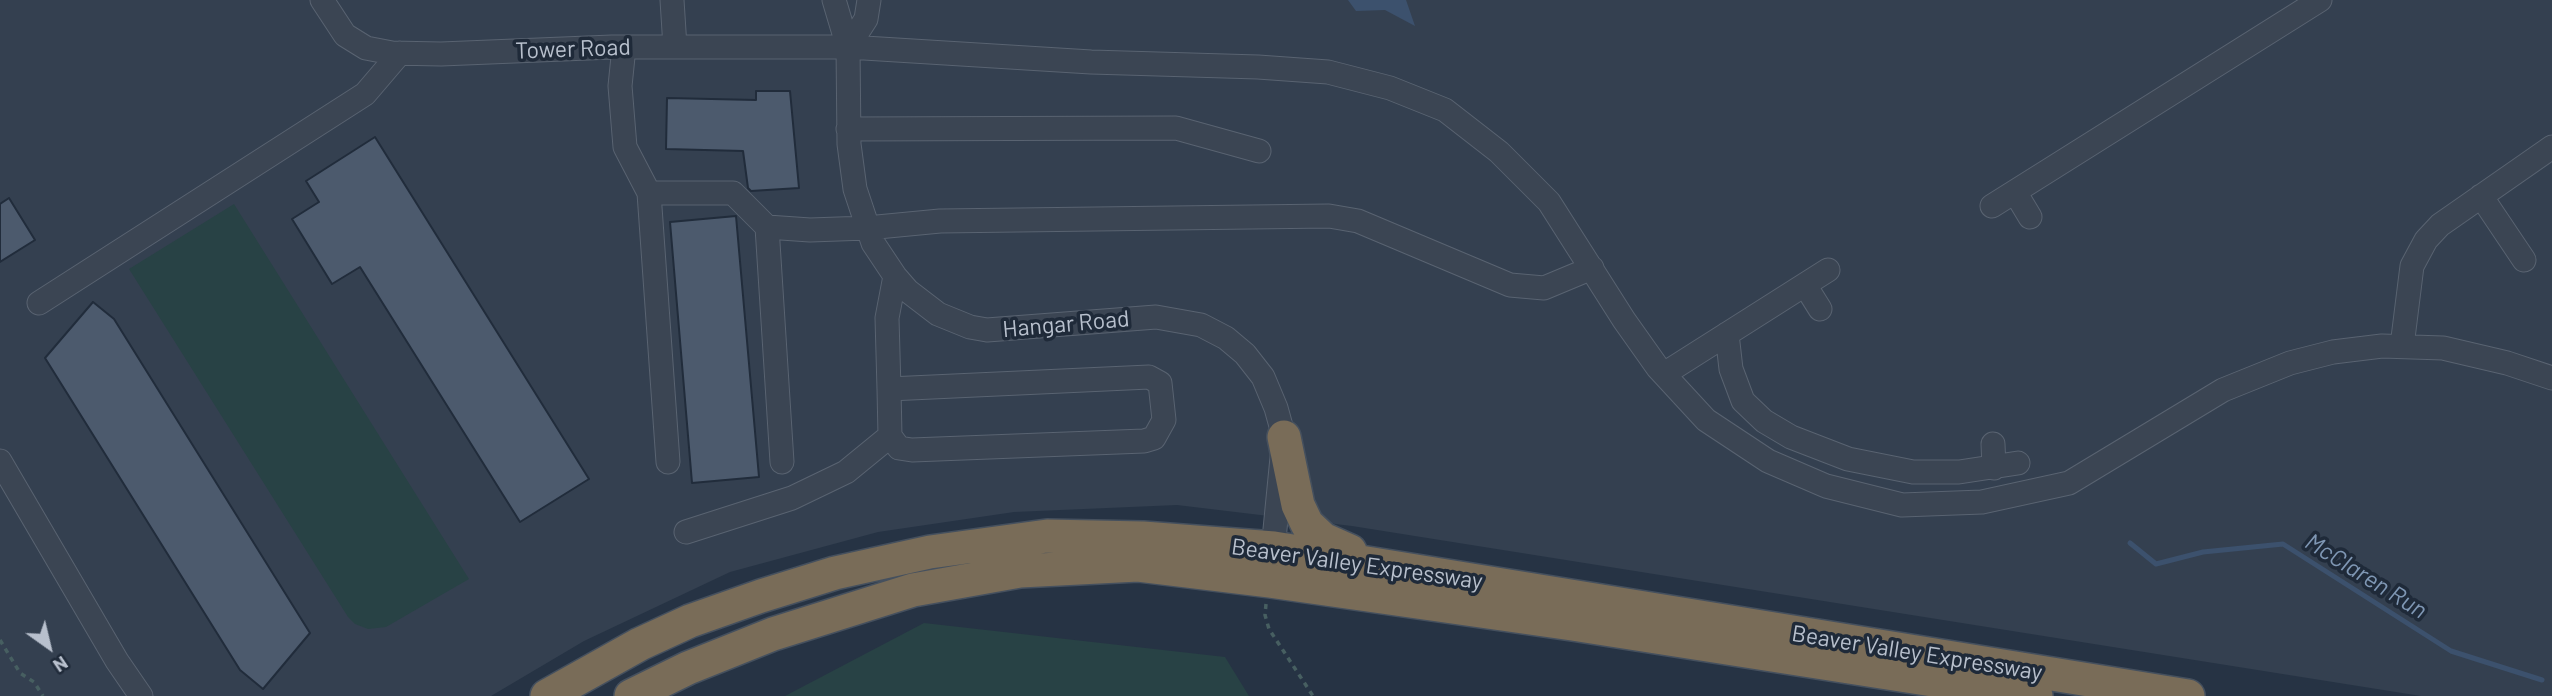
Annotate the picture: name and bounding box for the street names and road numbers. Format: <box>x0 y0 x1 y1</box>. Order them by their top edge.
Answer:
street label: Tower Road <box>515 33 631 65</box>
street label: Hangar Road <box>1002 305 1130 343</box>
street label: Beaver Valley Expressway <box>1230 533 1484 595</box>
street label: Beaver Valley Expressway <box>1790 620 2044 686</box>

